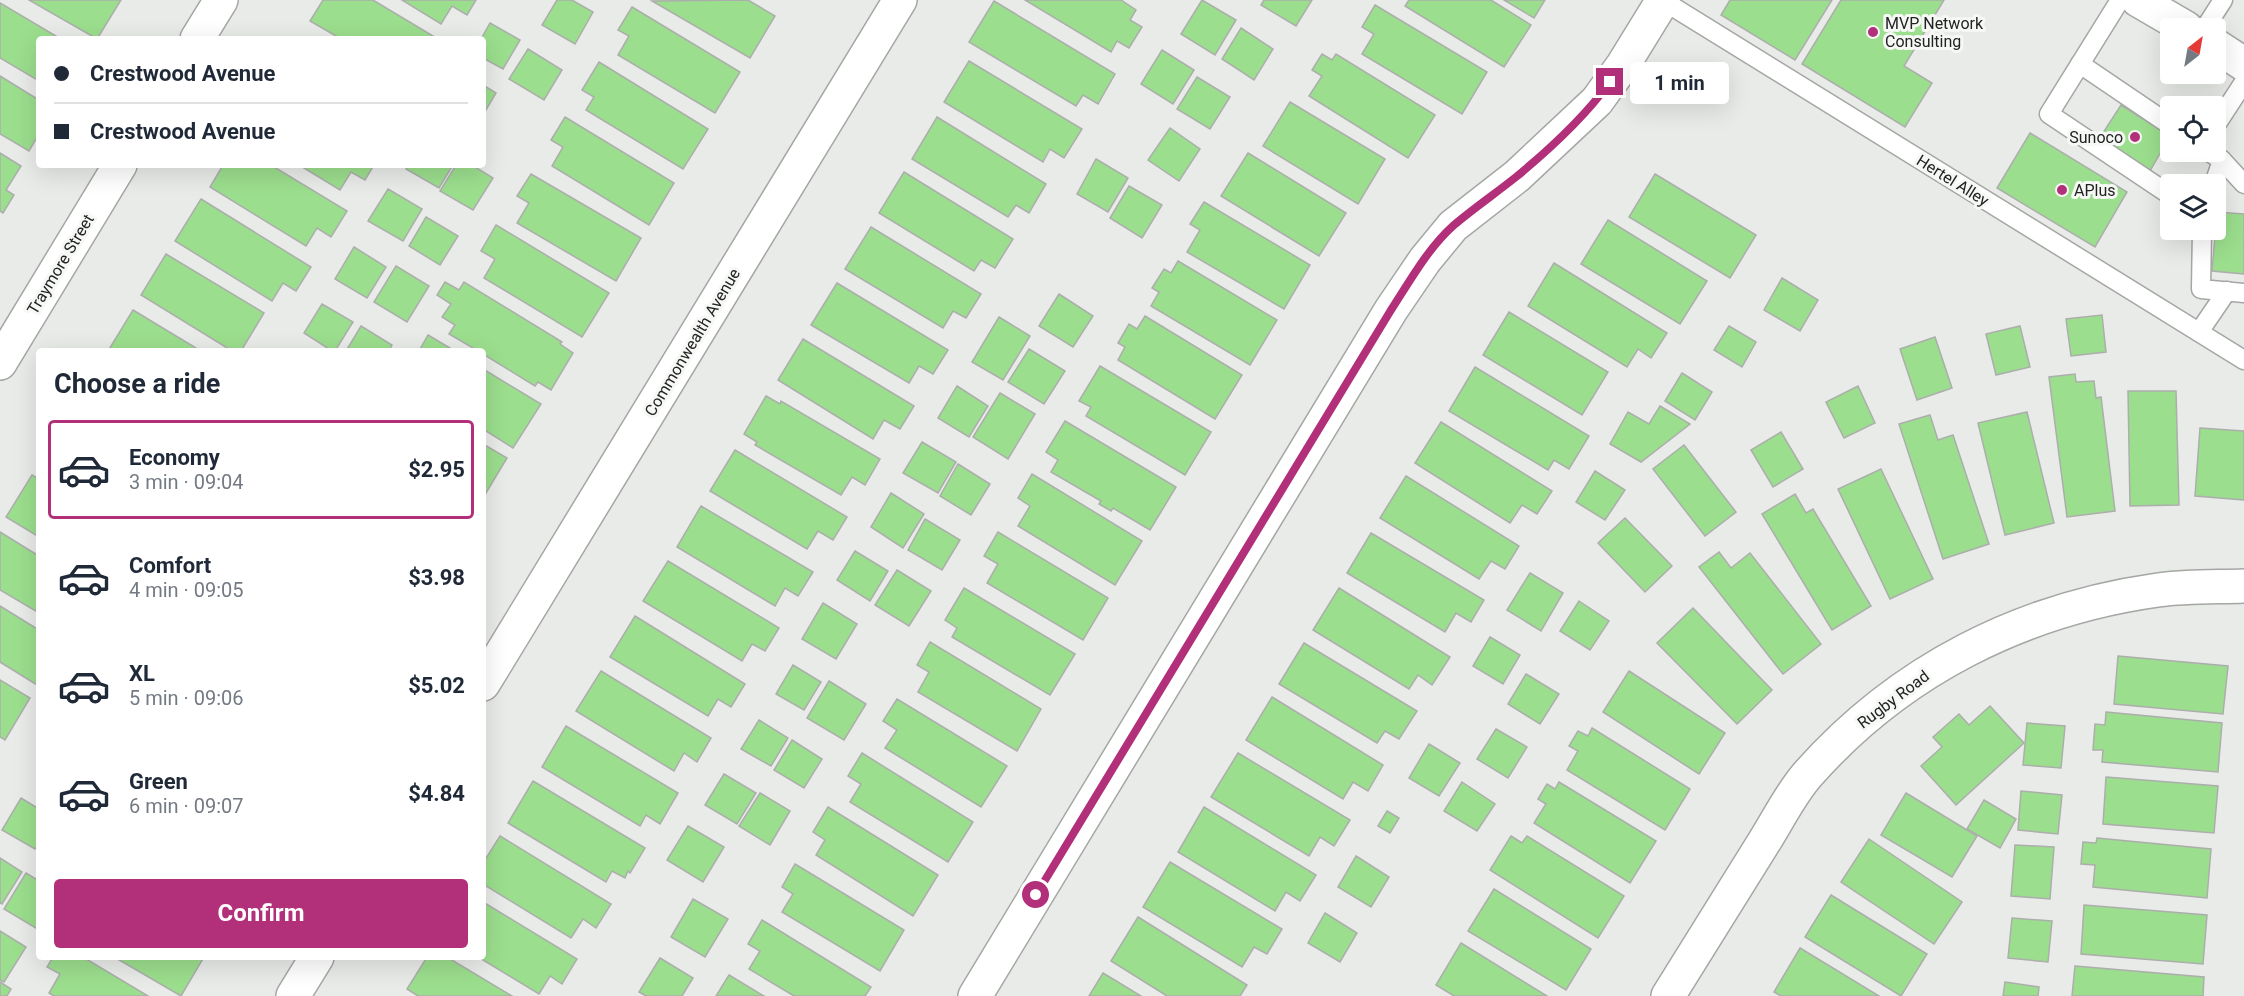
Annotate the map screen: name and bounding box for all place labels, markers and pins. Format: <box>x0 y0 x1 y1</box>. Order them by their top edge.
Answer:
place label: MVP Network Consulting <box>1885 14 1984 51</box>
marker: MVP Network Consulting <box>1866 25 1880 39</box>
place label: Sunoco <box>2069 128 2123 147</box>
marker: Sunoco <box>2128 130 2142 144</box>
place label: APlus <box>2074 181 2116 200</box>
marker: APlus <box>2055 183 2069 197</box>

